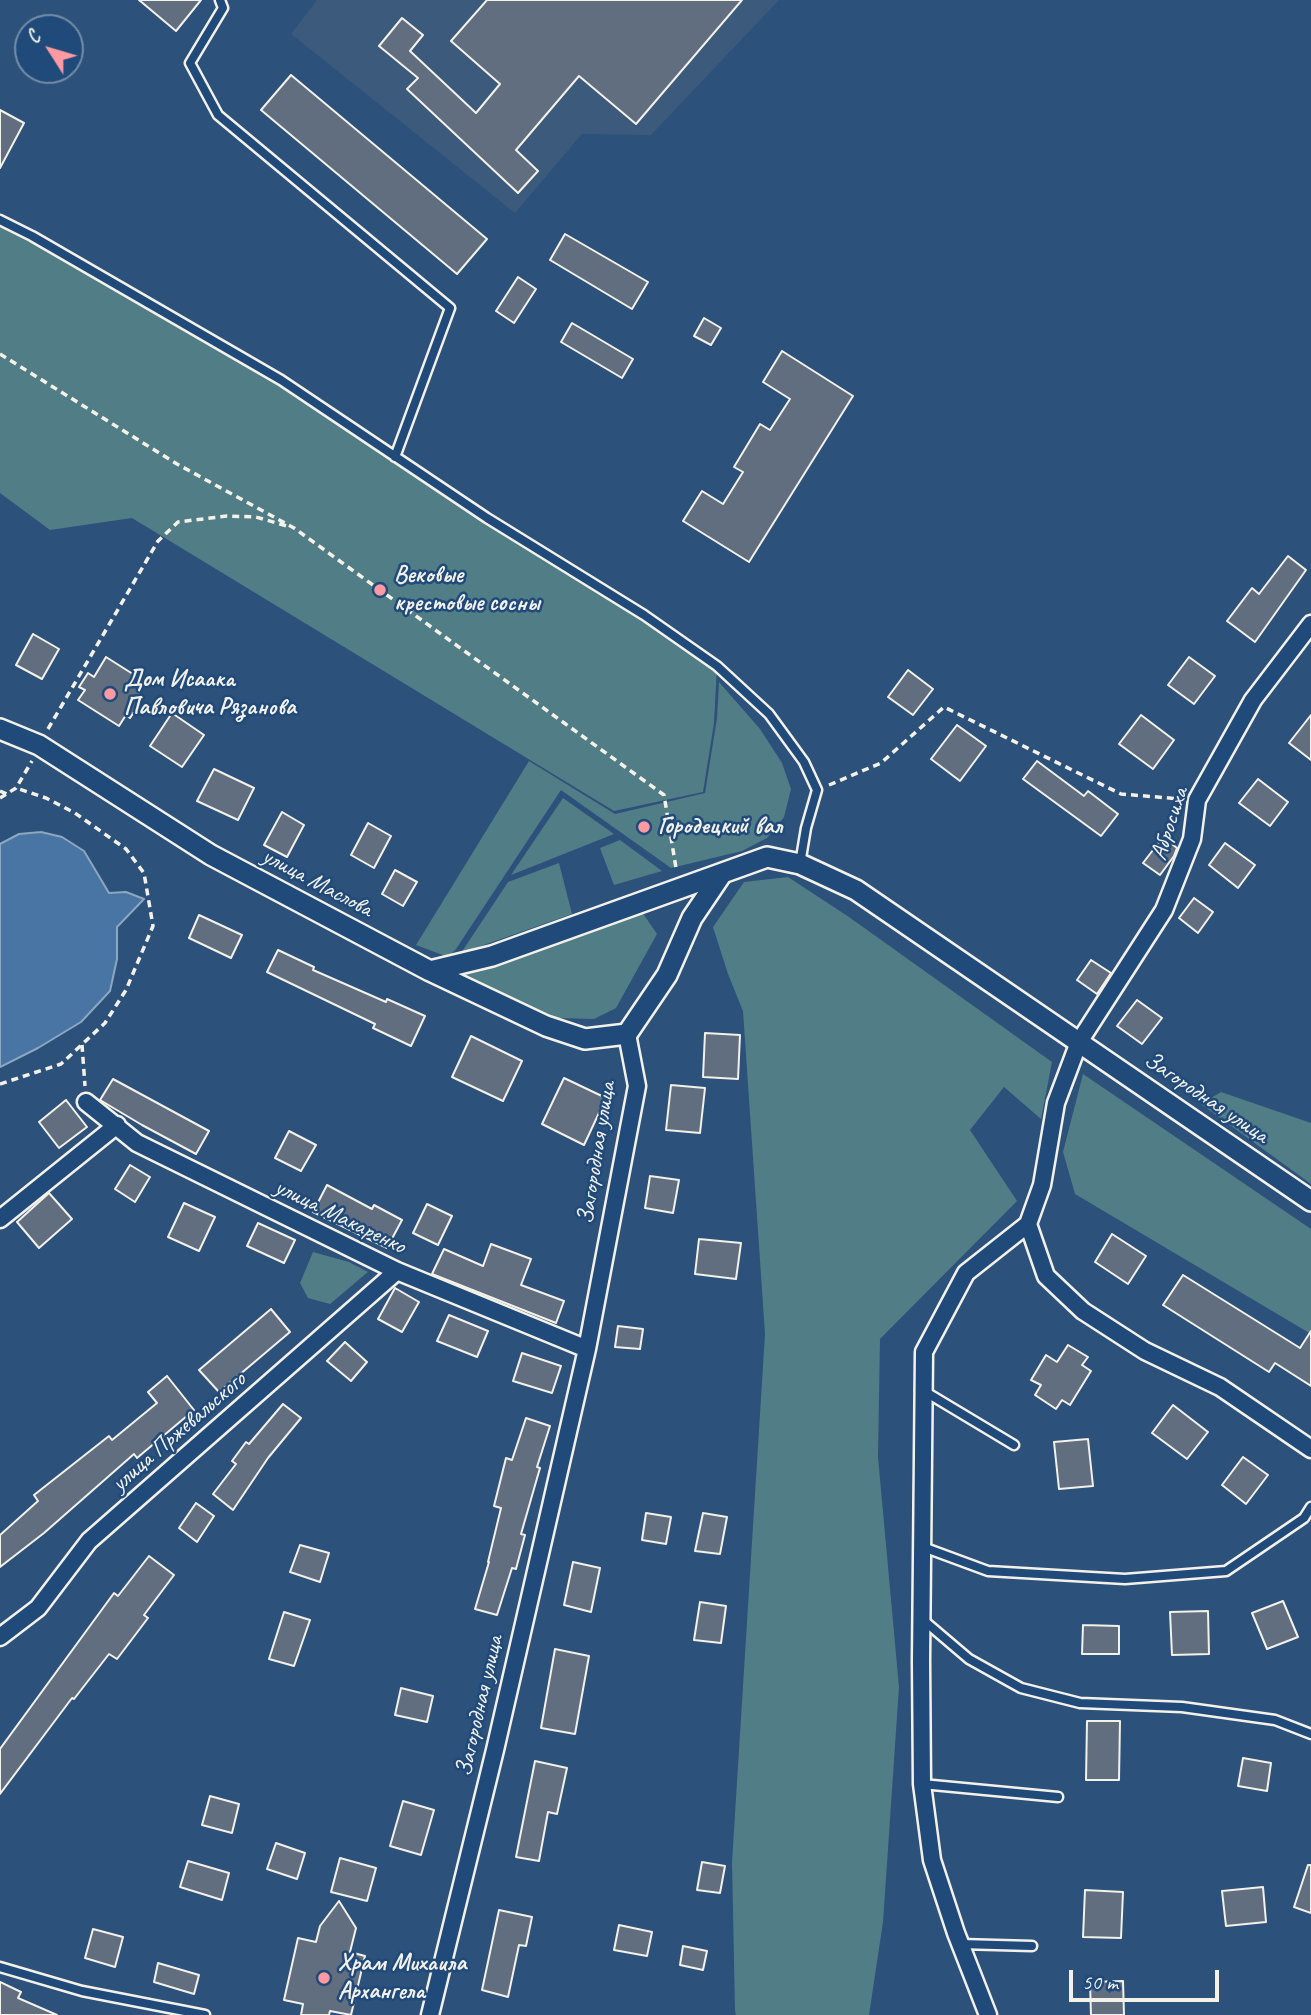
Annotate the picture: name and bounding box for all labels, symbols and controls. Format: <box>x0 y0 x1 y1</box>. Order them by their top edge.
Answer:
north arrow <box>14 14 84 84</box>
text: С <box>21 27 46 49</box>
place label: Вековые крестовые сосны <box>394 562 540 618</box>
marker: Вековые крестовые сосны <box>372 582 388 598</box>
place label: Дом Исаака Павловича Рязанова <box>124 666 296 722</box>
marker: Дом Исаака Павловича Рязанова <box>102 686 118 702</box>
street label: Абросиха <box>1145 784 1195 864</box>
place label: Городецкий вал <box>658 813 783 841</box>
marker: Городецкий вал <box>636 819 652 835</box>
street label: улица Маслова <box>257 842 377 924</box>
street label: Загородная улица <box>1138 1046 1274 1150</box>
street label: Загородная улица <box>572 1080 622 1226</box>
street label: улица Макаренко <box>270 1173 410 1261</box>
street label: улица Пржевальского <box>106 1366 252 1498</box>
street label: Загородная улица <box>450 1633 510 1779</box>
place label: Храм Михаила Архангела <box>338 1950 466 2006</box>
scale bar <box>1073 1955 1224 1999</box>
text: 50 m <box>1082 1969 1118 1995</box>
marker: Храм Михаила Архангела <box>316 1970 332 1986</box>

